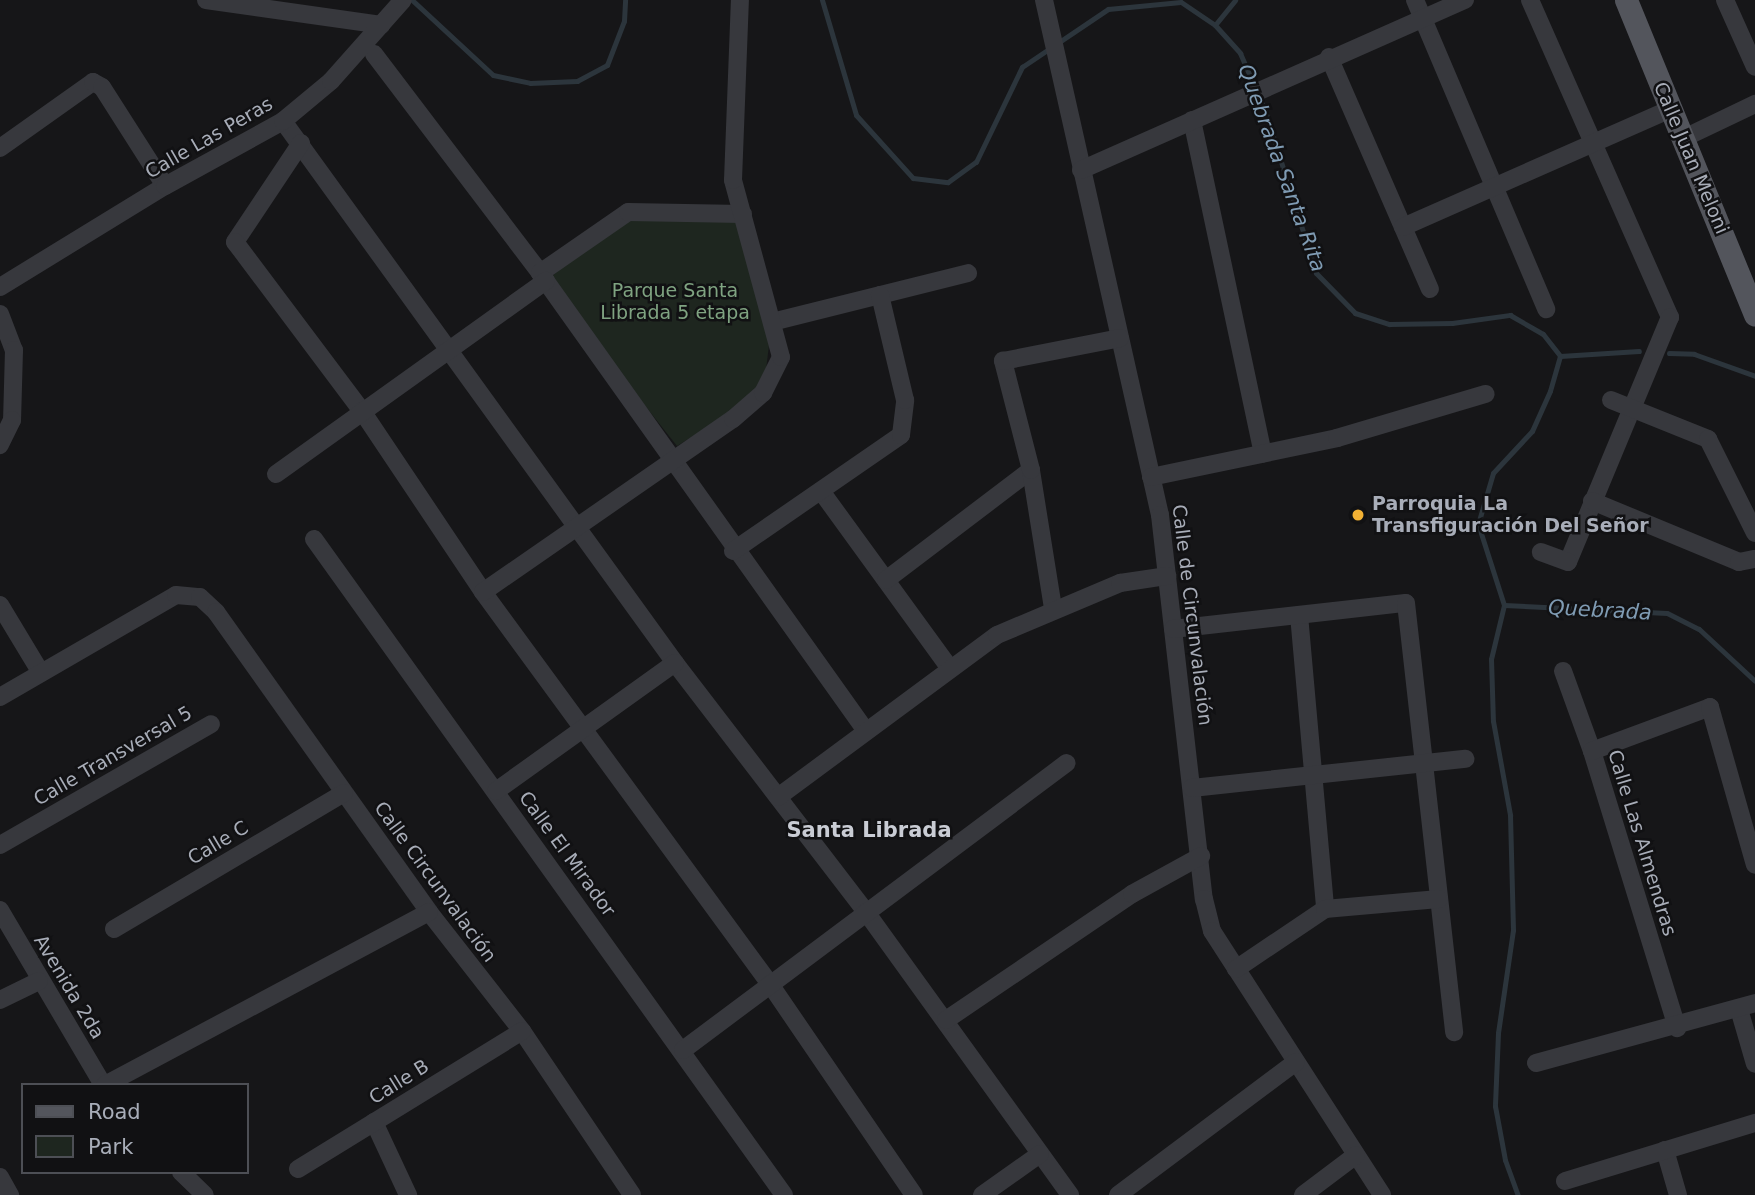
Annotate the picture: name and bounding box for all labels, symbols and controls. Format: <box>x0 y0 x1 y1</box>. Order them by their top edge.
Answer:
water label: Quebrada Santa Rita <box>1233 61 1331 275</box>
street label: Calle Juan Meloni <box>1649 79 1733 237</box>
street label: Calle Las Peras <box>141 92 277 184</box>
park label: Parque Santa Librada 5 etapa <box>600 280 750 324</box>
place label: Parroquia La Transfiguración Del Señor <box>1372 493 1649 537</box>
street label: Calle de Circunvalación <box>1167 503 1217 727</box>
marker: Parroquia La Transfiguración Del Señor <box>1350 507 1366 523</box>
water label: Quebrada <box>1548 595 1652 625</box>
street label: Calle Transversal 5 <box>30 701 196 811</box>
street label: Calle Las Almendras <box>1603 747 1681 939</box>
street label: Calle El Mirador <box>514 787 620 921</box>
street label: Calle Circunvalación <box>369 797 501 967</box>
street label: Calle C <box>184 816 252 870</box>
district label: Santa Librada <box>786 817 952 843</box>
street label: Avenida 2da <box>29 931 109 1043</box>
street label: Calle B <box>365 1055 433 1109</box>
legend <box>21 1083 248 1174</box>
text: Road <box>88 1100 141 1124</box>
text: Park <box>88 1135 133 1159</box>

